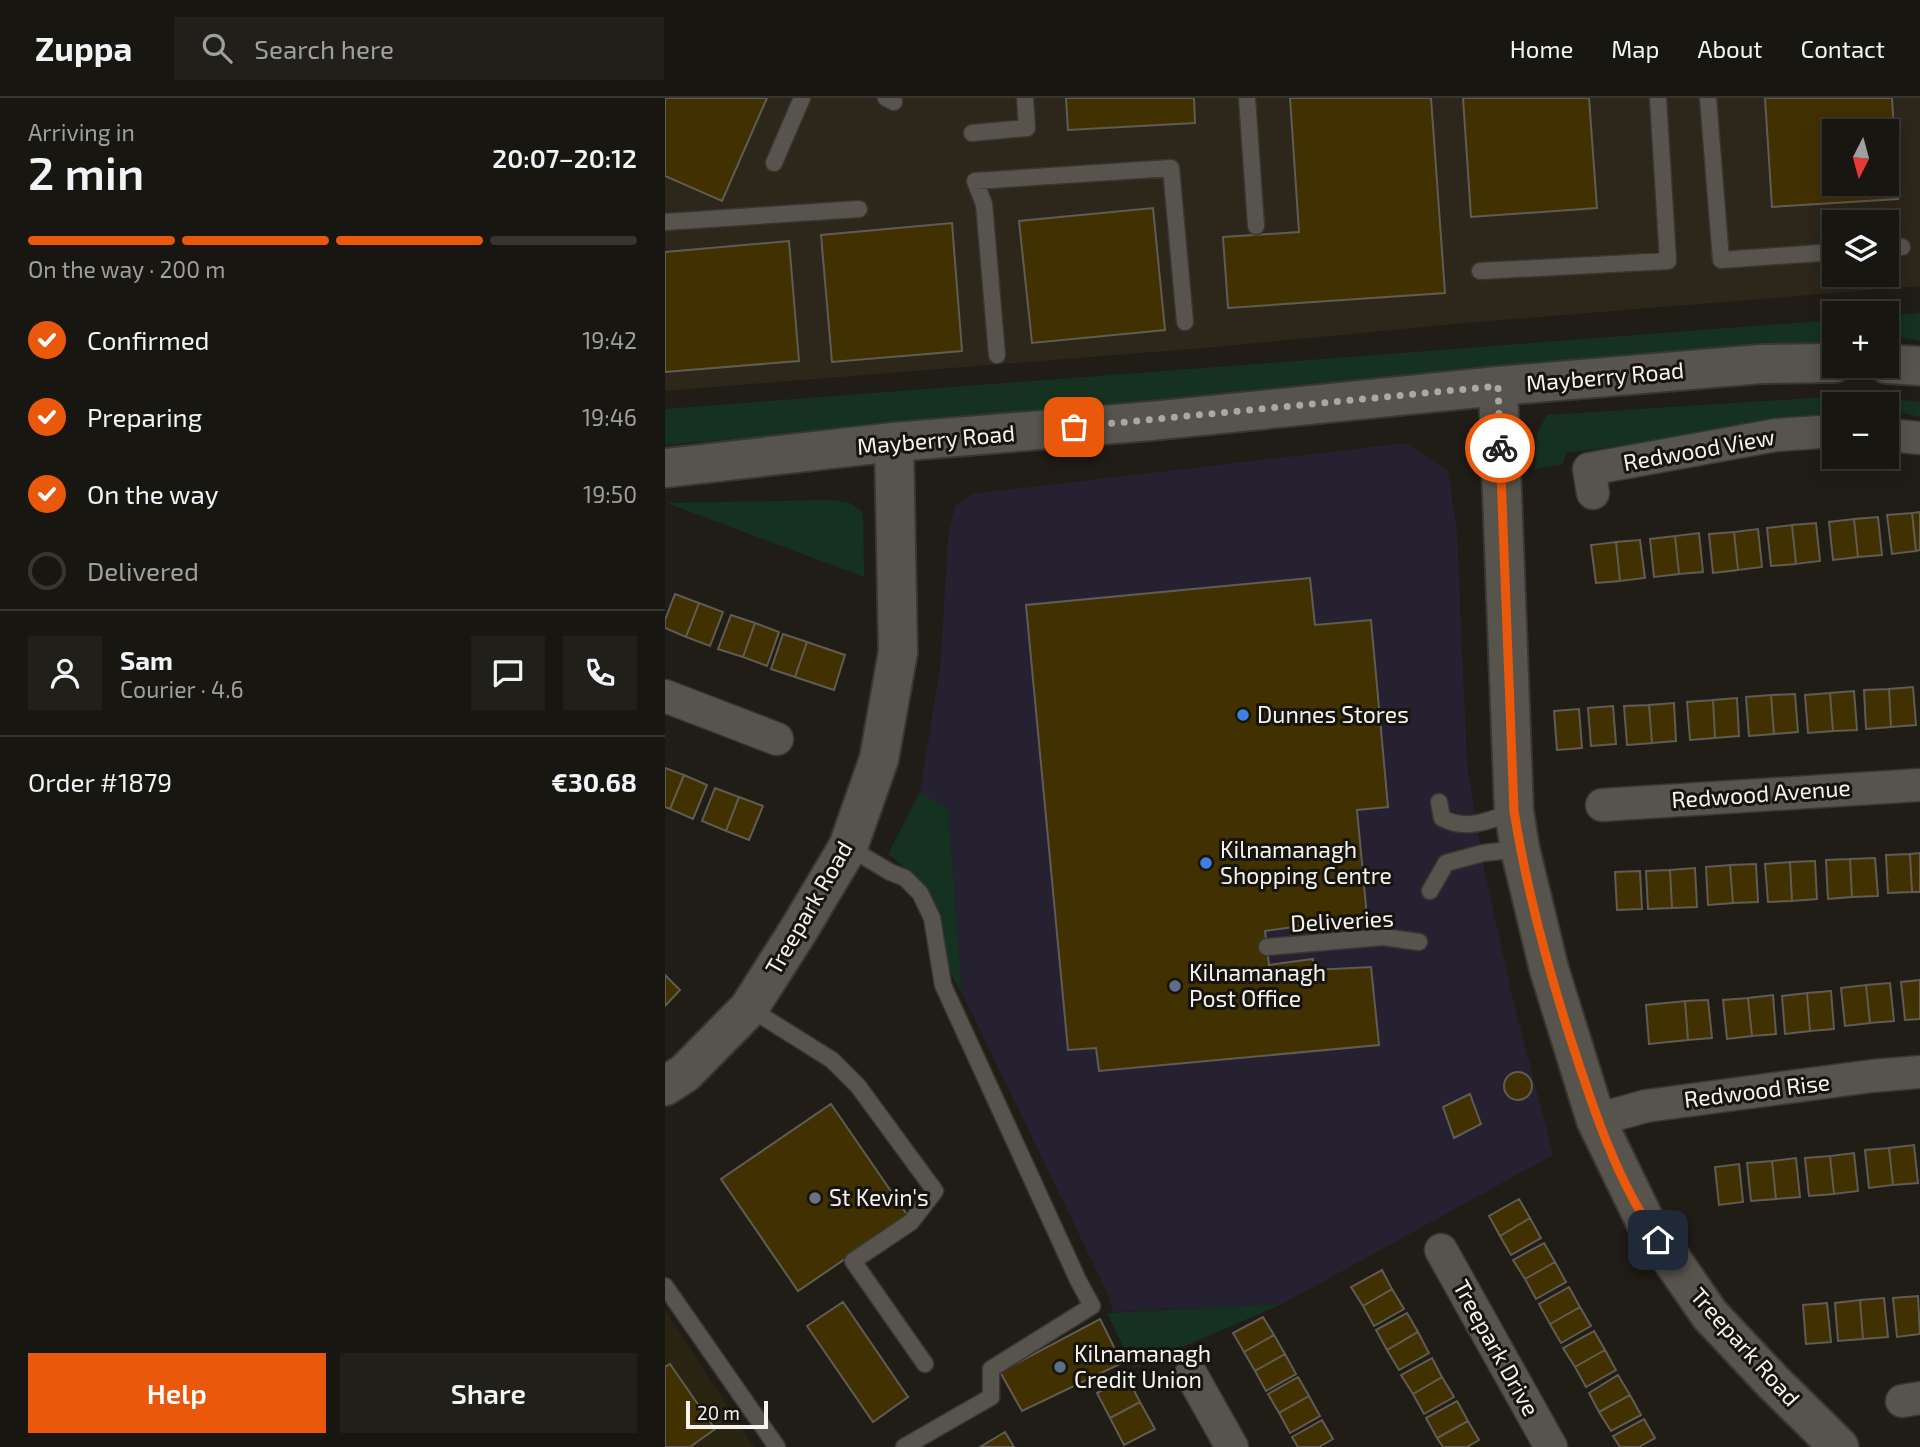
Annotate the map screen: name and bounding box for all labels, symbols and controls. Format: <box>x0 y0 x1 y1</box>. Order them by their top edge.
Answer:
search box <box>174 17 664 80</box>
text: Zuppa <box>35 28 132 68</box>
icon: search <box>198 29 236 67</box>
text: Search here <box>254 33 394 64</box>
text: Home <box>1510 34 1573 63</box>
text: Map <box>1611 34 1659 63</box>
text: About <box>1697 34 1763 63</box>
text: Contact <box>1801 34 1885 63</box>
text: Arriving in <box>28 118 135 146</box>
north arrow <box>1822 119 1899 196</box>
map controls <box>1822 119 1899 469</box>
text: 20:07–20:12 <box>492 142 637 173</box>
text: 2 min <box>28 144 144 199</box>
button: layers <box>1822 210 1899 287</box>
text: On the way · 200 m <box>28 255 225 283</box>
button: + <box>1822 301 1899 378</box>
icon: check <box>28 321 66 359</box>
text: Confirmed <box>87 324 210 355</box>
text: 19:42 <box>582 326 637 354</box>
street label: Mayberry Road <box>1525 355 1685 397</box>
button: − <box>1822 392 1899 469</box>
pin <box>1044 397 1104 457</box>
icon: check <box>28 398 66 436</box>
text: Preparing <box>87 401 202 432</box>
text: 19:46 <box>582 403 637 431</box>
icon: bag <box>1055 408 1093 446</box>
courier <box>1465 413 1535 483</box>
street label: Mayberry Road <box>856 418 1016 460</box>
street label: Redwood View <box>1621 422 1777 476</box>
icon: bike <box>1481 429 1519 467</box>
icon: check <box>28 475 66 513</box>
text: On the way <box>87 478 218 509</box>
text: 19:50 <box>583 480 637 508</box>
text: Delivered <box>87 555 199 586</box>
button: person <box>28 636 102 710</box>
button: chat <box>471 636 545 710</box>
button: phone <box>563 636 637 710</box>
text: Sam <box>120 644 173 675</box>
text: Courier · 4.6 <box>120 675 244 703</box>
place label: Dunnes Stores <box>1257 700 1409 728</box>
marker: Dunnes Stores <box>1235 707 1251 723</box>
text: Order #1879 <box>28 766 172 797</box>
text: €30.68 <box>551 766 637 797</box>
street label: Redwood Avenue <box>1670 773 1851 813</box>
place label: Kilnamanagh Shopping Centre <box>1220 835 1392 889</box>
street label: Treepark Road <box>759 836 858 979</box>
marker: Kilnamanagh Shopping Centre <box>1198 855 1214 871</box>
street label: Deliveries <box>1290 903 1394 937</box>
place label: Kilnamanagh Post Office <box>1189 958 1326 1012</box>
marker: Kilnamanagh Post Office <box>1167 978 1183 994</box>
street label: Redwood Rise <box>1682 1067 1831 1113</box>
place label: St Kevin's <box>829 1183 929 1211</box>
marker: St Kevin's <box>807 1190 823 1206</box>
pin <box>1628 1210 1688 1270</box>
icon: home <box>1639 1221 1677 1259</box>
street label: Treepark Drive <box>1448 1275 1546 1420</box>
street label: Treepark Road <box>1685 1281 1806 1411</box>
place label: Kilnamanagh Credit Union <box>1074 1339 1211 1393</box>
button: Help <box>28 1353 326 1433</box>
button: Share <box>340 1353 637 1433</box>
marker: Kilnamanagh Credit Union <box>1052 1359 1068 1375</box>
scale bar <box>686 1398 768 1430</box>
text: 20 m <box>697 1401 740 1424</box>

